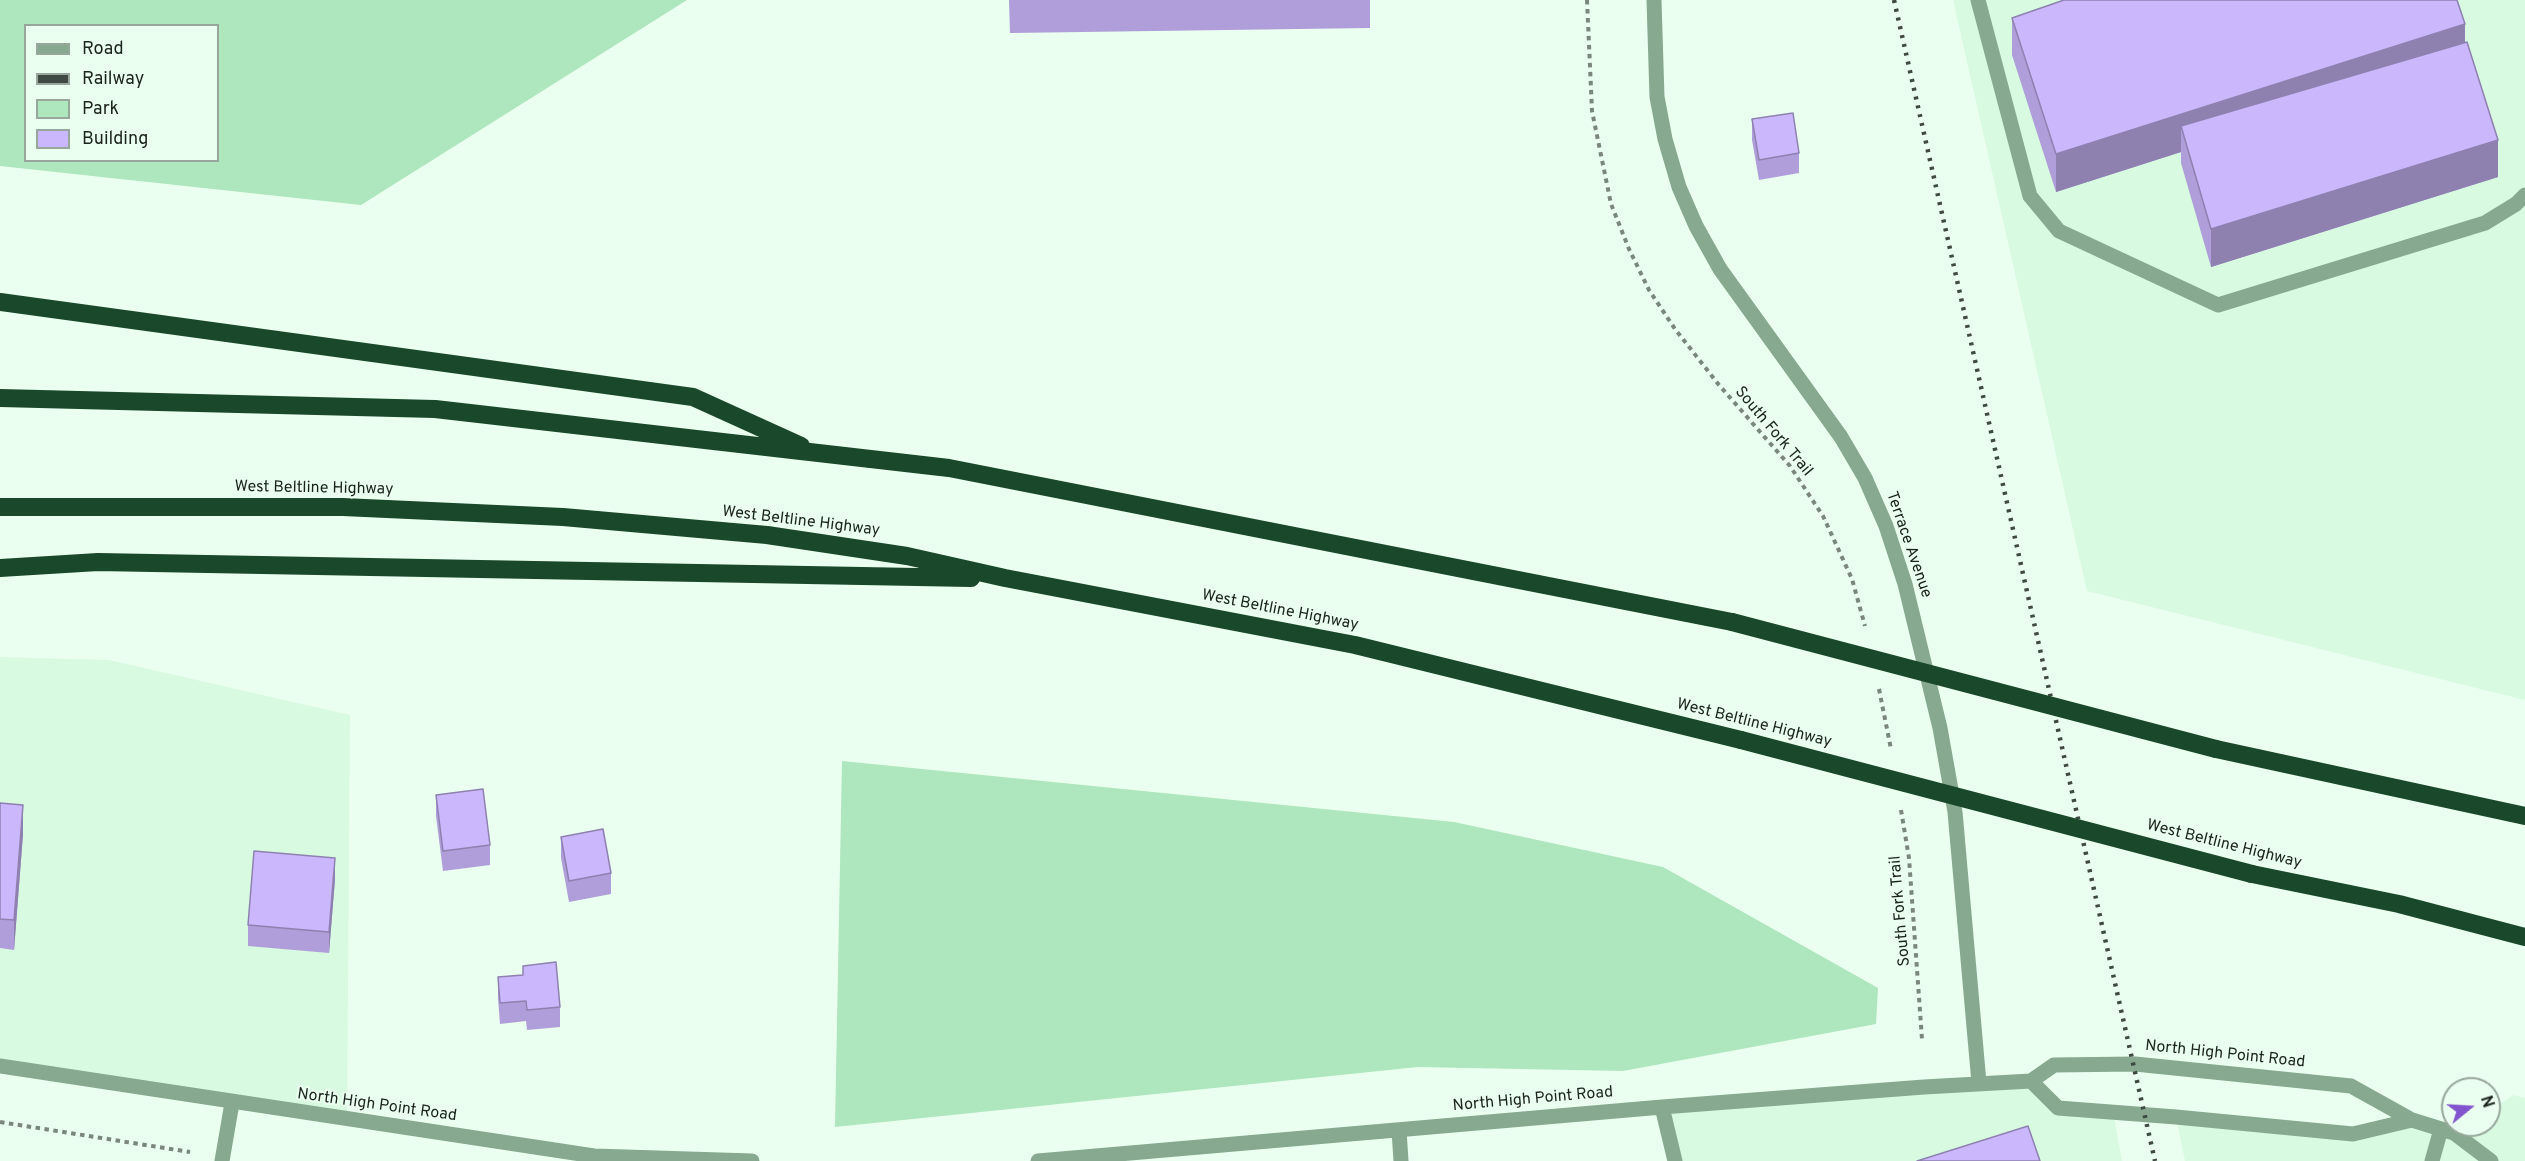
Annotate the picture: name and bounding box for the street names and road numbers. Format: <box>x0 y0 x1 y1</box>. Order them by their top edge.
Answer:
street label: South Fork Trail <box>1730 383 1816 481</box>
street label: West Beltline Highway <box>234 478 394 500</box>
street label: Terrace Avenue <box>1881 489 1935 601</box>
street label: West Beltline Highway <box>721 503 881 541</box>
street label: West Beltline Highway <box>1200 586 1360 636</box>
street label: West Beltline Highway <box>1675 695 1833 753</box>
street label: West Beltline Highway <box>2145 816 2303 874</box>
street label: South Fork Trail <box>1887 855 1915 967</box>
street label: North High Point Road <box>2144 1037 2306 1073</box>
street label: North High Point Road <box>1452 1083 1614 1117</box>
street label: North High Point Road <box>296 1085 458 1127</box>

